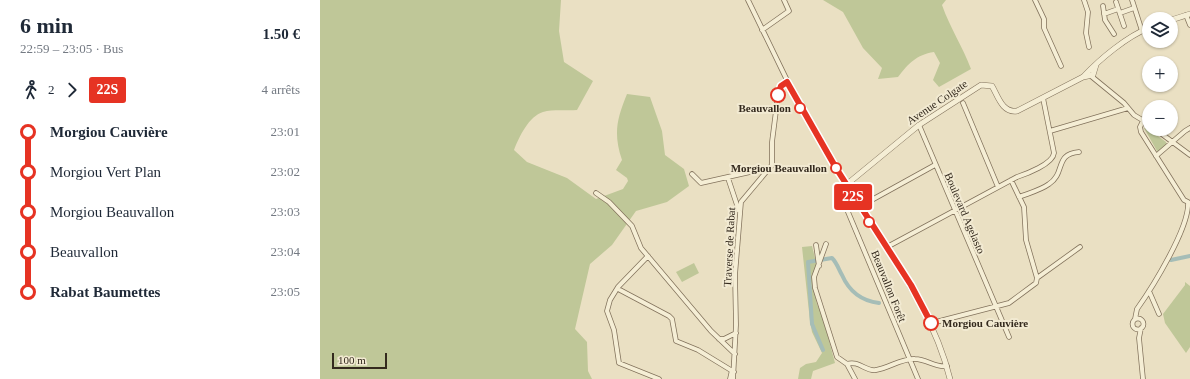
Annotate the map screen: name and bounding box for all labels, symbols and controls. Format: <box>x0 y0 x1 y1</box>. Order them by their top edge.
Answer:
map controls <box>1142 12 1178 136</box>
button: layers <box>1142 12 1178 48</box>
text: 6 min <box>20 13 73 38</box>
text: 1.50 € <box>263 26 300 42</box>
text: 22:59 – 23:05 · Bus <box>20 41 123 56</box>
button: + <box>1142 56 1178 92</box>
street label: Avenue Colgate <box>904 77 970 127</box>
icon: walk <box>20 79 42 101</box>
icon: forward <box>61 79 83 101</box>
text: 2 <box>48 82 55 97</box>
text: 22S <box>97 82 118 97</box>
text: 4 arrêts <box>261 82 300 97</box>
unlabelled marker <box>770 87 786 103</box>
button: − <box>1142 100 1178 136</box>
place label: Beauvallon <box>738 102 791 114</box>
marker: Beauvallon <box>794 102 806 114</box>
text: Morgiou Cauvière <box>50 124 168 140</box>
text: 23:01 <box>270 124 300 139</box>
place label: Morgiou Beauvallon <box>731 162 827 174</box>
marker: Morgiou Beauvallon <box>830 162 842 174</box>
text: Morgiou Vert Plan <box>50 164 161 180</box>
text: 23:02 <box>270 164 300 179</box>
street label: Boulevard Agelasto <box>942 171 988 256</box>
line badge: 22S <box>830 184 876 210</box>
text: 22S <box>842 189 864 204</box>
text: Morgiou Beauvallon <box>50 204 174 220</box>
text: 23:03 <box>270 204 300 219</box>
street label: Traverse de Rabat <box>721 207 737 287</box>
unlabelled marker <box>863 216 875 228</box>
text: Beauvallon <box>50 244 118 260</box>
text: 23:04 <box>270 244 300 259</box>
street label: Beauvallon Forêt <box>869 248 909 324</box>
text: Rabat Baumettes <box>50 284 160 300</box>
text: 23:05 <box>270 284 300 299</box>
marker: Morgiou Cauvière <box>923 315 939 331</box>
place label: Morgiou Cauvière <box>942 317 1028 329</box>
scale bar <box>332 351 387 370</box>
text: 100 m <box>338 354 366 366</box>

